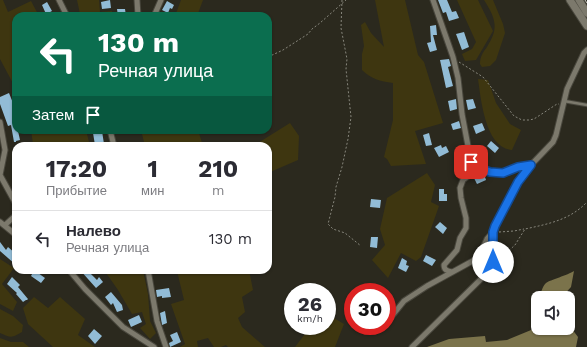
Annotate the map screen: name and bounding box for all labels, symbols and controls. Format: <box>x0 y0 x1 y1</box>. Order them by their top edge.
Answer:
text: 130 m <box>98 26 179 59</box>
icon: left <box>32 28 84 80</box>
text: Речная улица <box>98 60 213 81</box>
icon: arrive <box>82 104 104 126</box>
text: Затем <box>32 106 74 124</box>
pin <box>454 145 488 179</box>
icon: arrive <box>460 151 482 173</box>
text: 17:20 <box>46 155 107 183</box>
text: 1 <box>148 155 158 183</box>
text: 210 <box>198 155 238 183</box>
text: Прибытие <box>46 183 107 198</box>
text: мин <box>141 183 164 198</box>
text: m <box>212 183 224 198</box>
text: Налево <box>66 222 121 240</box>
icon: left <box>32 228 54 250</box>
text: 130 m <box>209 230 252 248</box>
text: Речная улица <box>66 240 149 255</box>
position arrow <box>472 241 514 283</box>
speed limit sign: 30 <box>344 283 396 335</box>
map controls <box>531 291 575 335</box>
button: sound <box>531 291 575 335</box>
text: 26 <box>298 292 322 316</box>
text: km/h <box>297 313 323 324</box>

